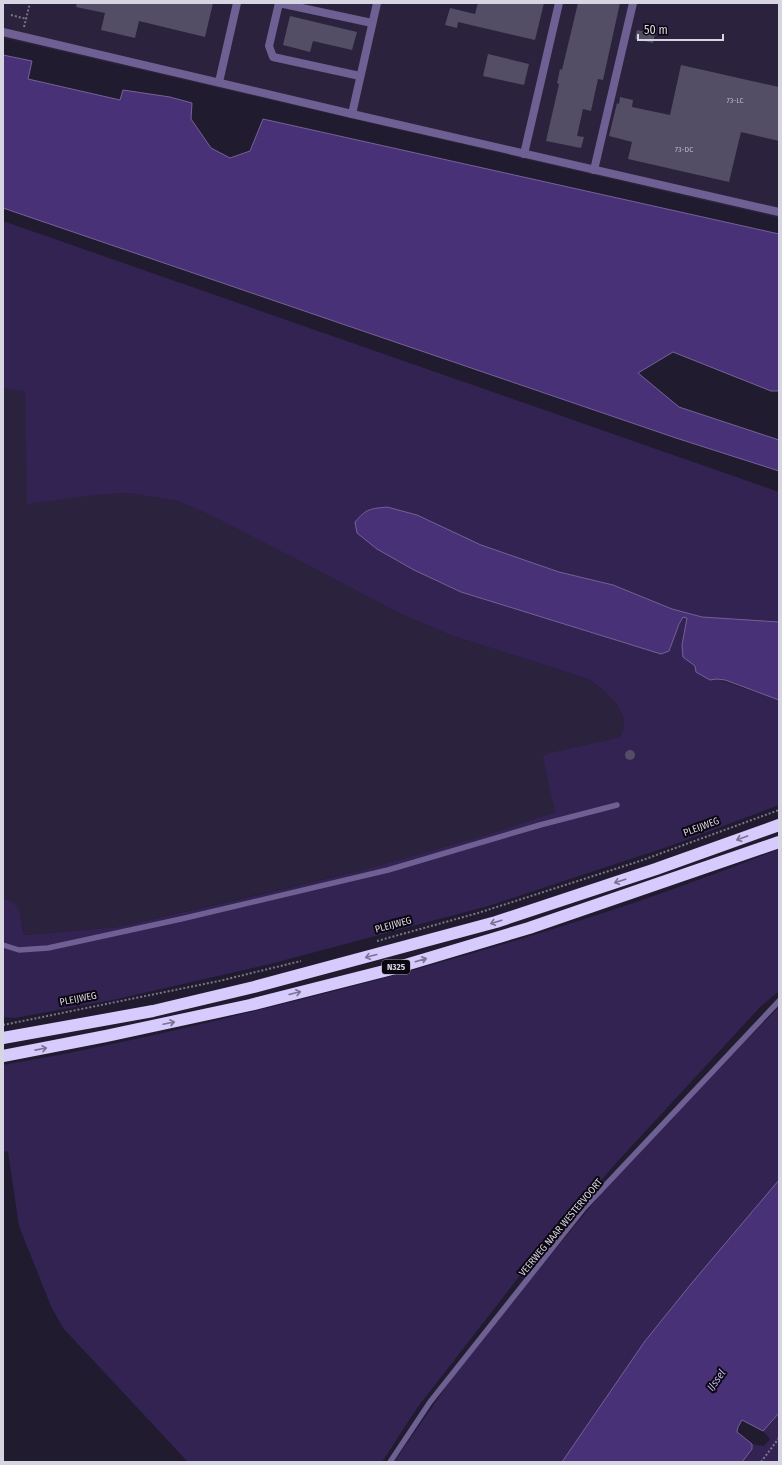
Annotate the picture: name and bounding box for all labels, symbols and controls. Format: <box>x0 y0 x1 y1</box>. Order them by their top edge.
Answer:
scale bar <box>638 16 723 42</box>
text: 50 m <box>644 23 668 37</box>
house number: 73-LC <box>727 96 744 105</box>
house number: 73-DC <box>675 145 693 154</box>
street label: PLEIJWEG <box>682 815 721 839</box>
one-way arrow <box>736 835 749 842</box>
one-way arrow <box>614 878 626 886</box>
street label: PLEIJWEG <box>374 914 413 936</box>
one-way arrow <box>490 919 503 926</box>
one-way arrow <box>365 953 378 960</box>
one-way arrow <box>414 956 427 963</box>
road number: N325 <box>382 960 410 974</box>
street label: PLEIJWEG <box>59 989 98 1008</box>
one-way arrow <box>288 989 301 997</box>
one-way arrow <box>162 1018 175 1026</box>
one-way arrow <box>34 1045 47 1053</box>
street label: VEERWEG NAAR WESTERVOORT <box>516 1176 605 1279</box>
water label: IJssel <box>704 1367 729 1394</box>

